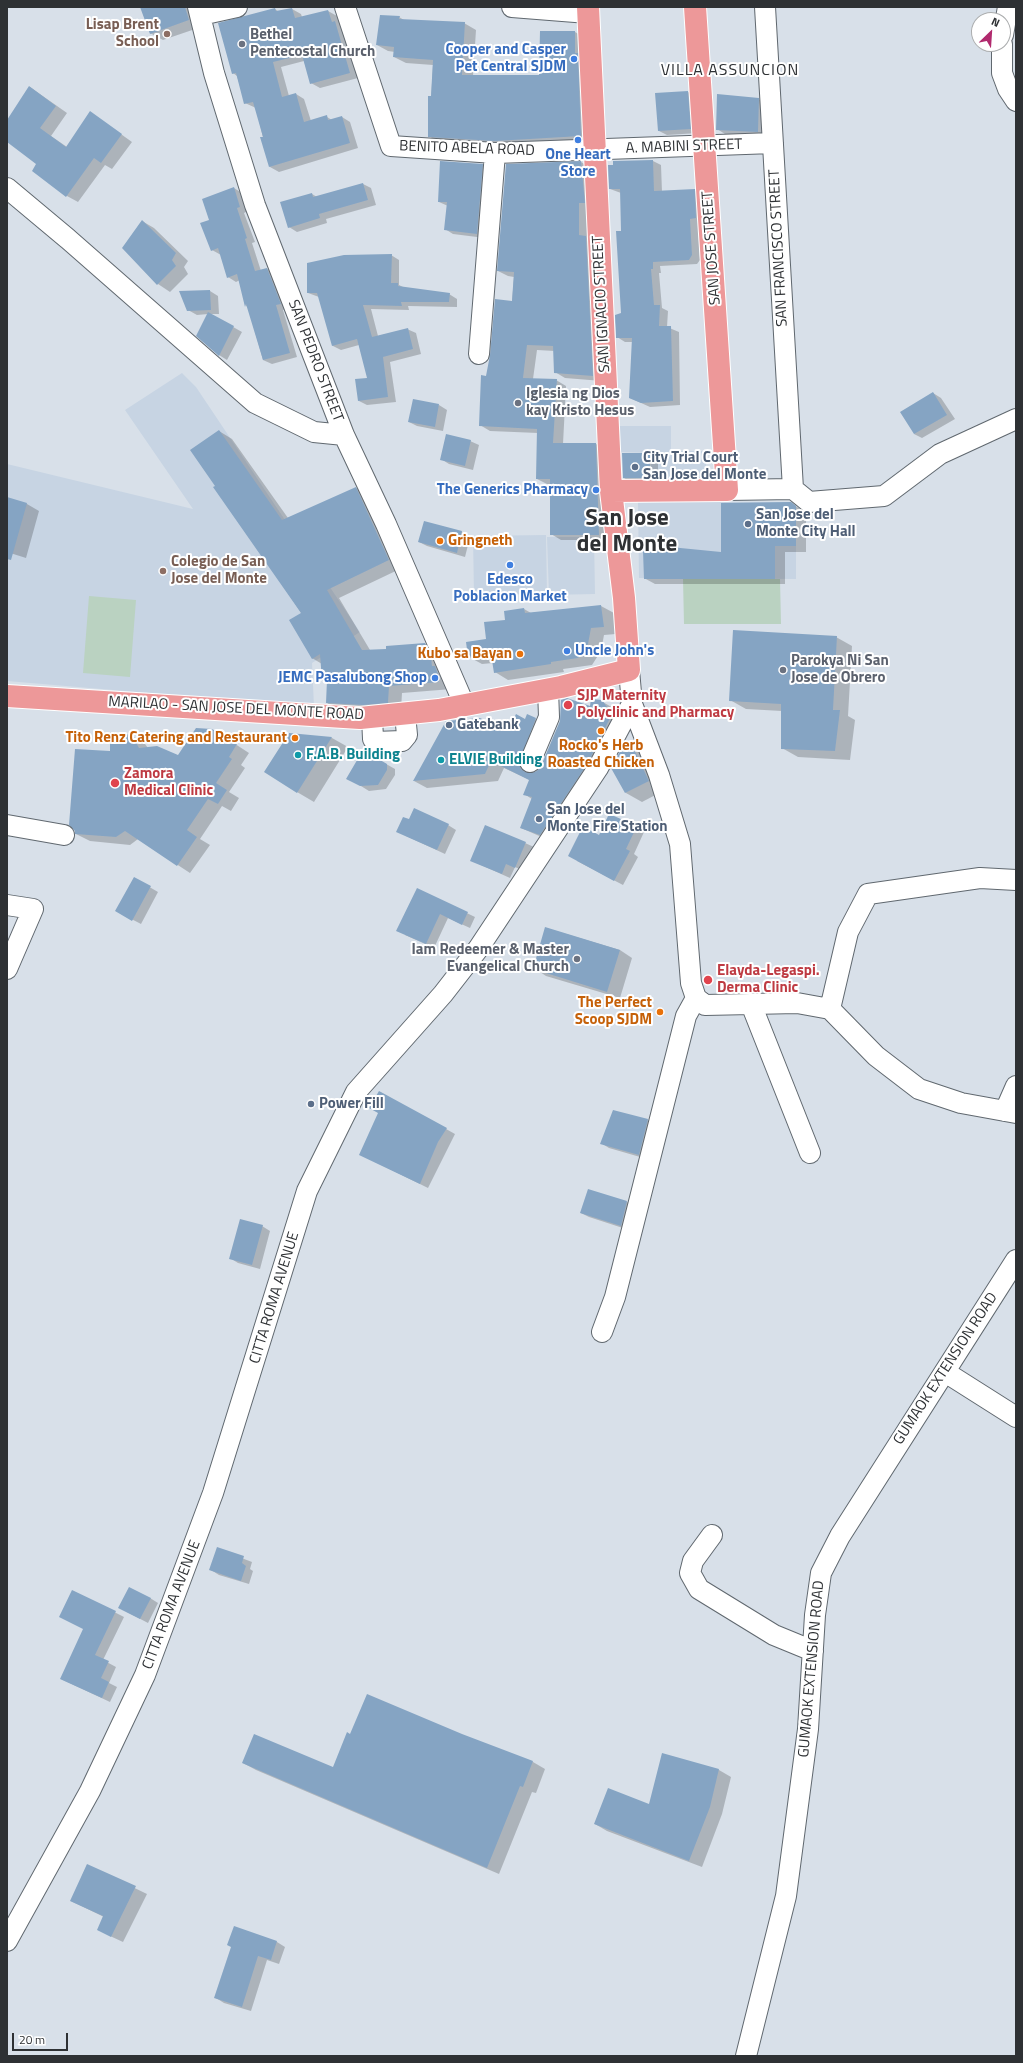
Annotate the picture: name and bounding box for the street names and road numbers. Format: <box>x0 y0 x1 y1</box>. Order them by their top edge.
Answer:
street label: A. MABINI STREET <box>625 136 743 158</box>
street label: BENITO ABELA ROAD <box>399 138 535 160</box>
street label: SAN FRANCISCO STREET <box>766 169 792 327</box>
street label: SAN JOSE STREET <box>699 190 725 306</box>
street label: SAN IGNACIO STREET <box>589 235 615 373</box>
street label: SAN PEDRO STREET <box>283 297 347 425</box>
street label: MARILAO - SAN JOSE DEL MONTE ROAD <box>108 693 364 725</box>
street label: CITTA ROMA AVENUE <box>246 1230 304 1366</box>
street label: GUMAOK EXTENSION ROAD <box>890 1290 1002 1448</box>
street label: CITTA ROMA AVENUE <box>139 1538 205 1672</box>
street label: GUMAOK EXTENSION ROAD <box>795 1580 829 1758</box>

